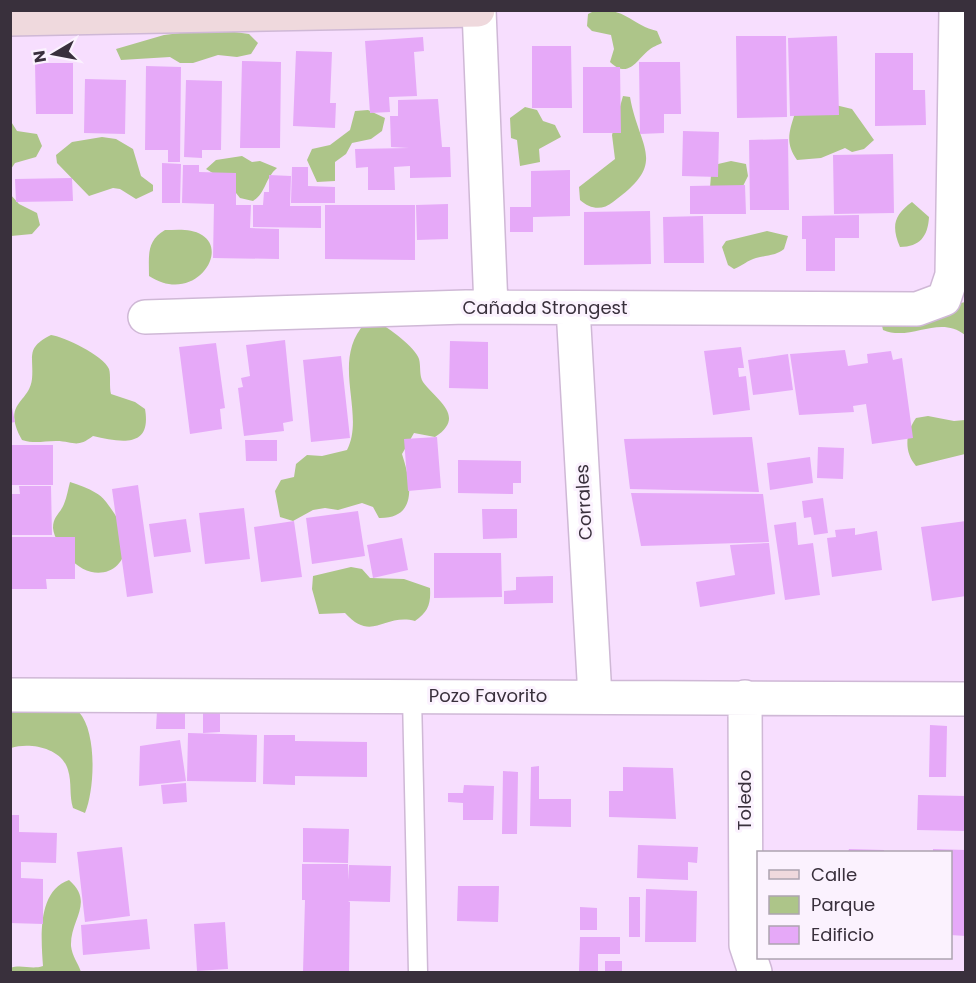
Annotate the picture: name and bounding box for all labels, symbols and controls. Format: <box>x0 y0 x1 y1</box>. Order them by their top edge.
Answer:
north arrow <box>24 24 84 84</box>
text: N <box>27 49 52 64</box>
street label: Cañada Strongest <box>462 295 628 320</box>
street label: Corrales <box>569 463 598 541</box>
street label: Pozo Favorito <box>429 683 547 708</box>
street label: Toledo <box>732 770 757 830</box>
legend <box>757 851 952 959</box>
text: Calle <box>811 862 857 887</box>
text: Parque <box>811 892 875 917</box>
text: Edificio <box>811 922 874 947</box>

